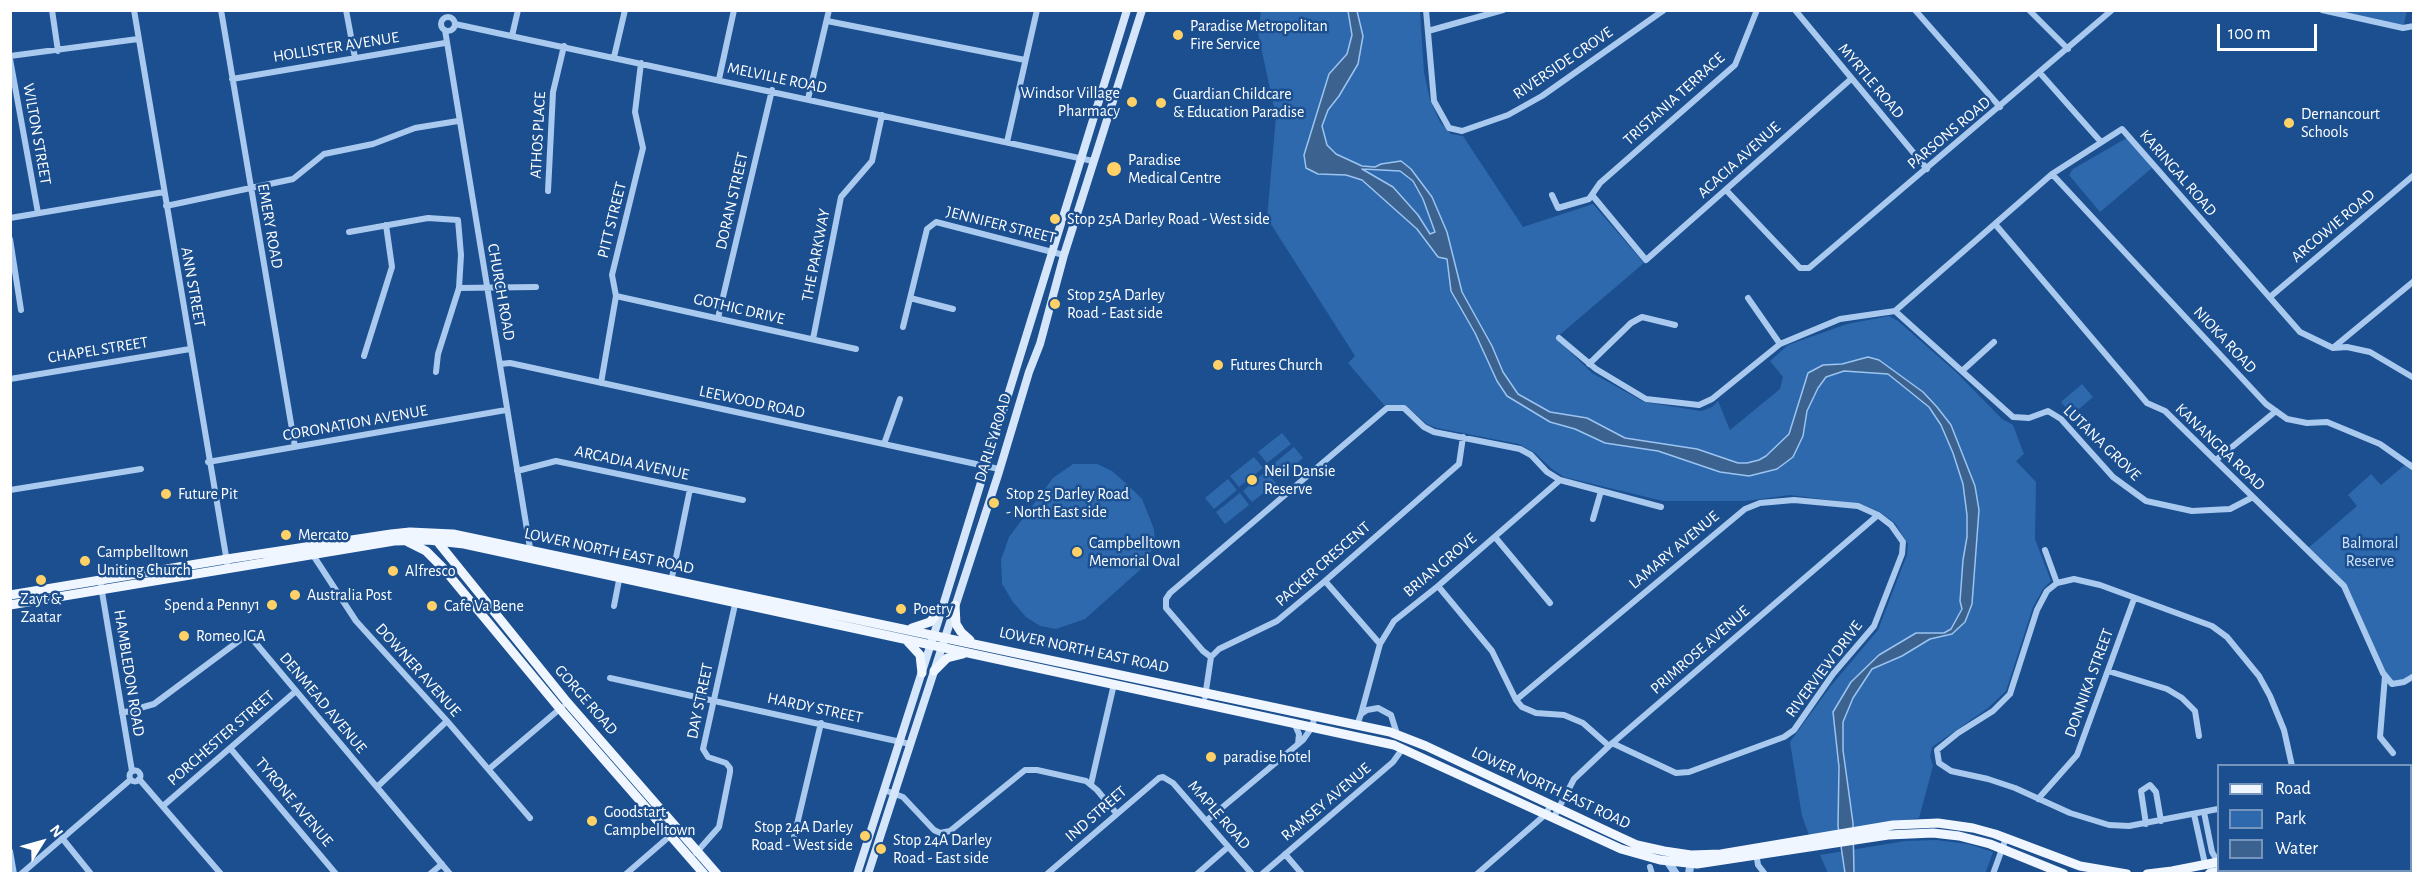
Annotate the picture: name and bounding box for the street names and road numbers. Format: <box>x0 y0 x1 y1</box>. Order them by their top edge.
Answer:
street label: RIVERSIDE GROVE <box>1510 23 1616 103</box>
street label: HOLLISTER AVENUE <box>272 28 400 66</box>
street label: MYRTLE ROAD <box>1834 39 1908 123</box>
street label: TRISTANIA TERRACE <box>1619 48 1729 150</box>
street label: MELVILLE ROAD <box>725 58 829 98</box>
street label: WILTON STREET <box>19 82 55 186</box>
street label: ATHOS PLACE <box>526 91 550 179</box>
street label: PARSONS ROAD <box>1903 93 1995 173</box>
street label: ACACIA AVENUE <box>1694 118 1784 202</box>
street label: KARINGAL ROAD <box>2135 126 2221 220</box>
street label: DORAN STREET <box>711 150 753 252</box>
street label: PITT STREET <box>593 180 631 260</box>
street label: EMERY ROAD <box>253 182 287 270</box>
street label: ARCOWIE ROAD <box>2287 185 2379 267</box>
street label: JENNIFER STREET <box>944 202 1058 248</box>
street label: THE PARKWAY <box>798 207 834 303</box>
street label: CHURCH ROAD <box>483 242 519 342</box>
street label: ANN STREET <box>177 245 209 329</box>
street label: GOTHIC DRIVE <box>692 289 786 329</box>
street label: NIOKA ROAD <box>2189 303 2261 377</box>
street label: CHAPEL STREET <box>47 333 149 367</box>
street label: LEEWOOD ROAD <box>697 381 807 423</box>
street label: DARLEY ROAD <box>970 391 1016 485</box>
street label: KANANGRA ROAD <box>2171 399 2269 495</box>
street label: CORONATION AVENUE <box>281 401 429 445</box>
street label: LUTANA GROVE <box>2059 401 2145 485</box>
street label: ARCADIA AVENUE <box>573 442 691 484</box>
street label: LAMARY AVENUE <box>1625 507 1723 593</box>
street label: PACKER CRESCENT <box>1271 517 1375 611</box>
street label: LOWER NORTH EAST ROAD <box>522 524 696 578</box>
street label: BRIAN GROVE <box>1400 529 1480 601</box>
street label: PRIMROSE AVENUE <box>1646 602 1754 698</box>
street label: HAMBLEDON ROAD <box>110 608 148 738</box>
street label: RIVERVIEW DRIVE <box>1781 617 1867 721</box>
street label: DOWNER AVENUE <box>371 619 465 721</box>
street label: LOWER NORTH EAST ROAD <box>997 623 1171 677</box>
street label: DONNIKA STREET <box>2060 626 2118 740</box>
street label: DENMEAD AVENUE <box>275 649 371 757</box>
street label: GORGE ROAD <box>550 661 622 739</box>
street label: DAY STREET <box>683 661 717 741</box>
street label: PORCHESTER STREET <box>163 686 279 790</box>
street label: HARDY STREET <box>765 689 865 727</box>
street label: LOWER NORTH EAST ROAD <box>1469 743 1633 833</box>
street label: TYRONE AVENUE <box>251 753 337 851</box>
street label: RAMSEY AVENUE <box>1277 759 1375 845</box>
street label: MAPLE ROAD <box>1184 776 1254 854</box>
street label: IND STREET <box>1061 782 1131 846</box>

